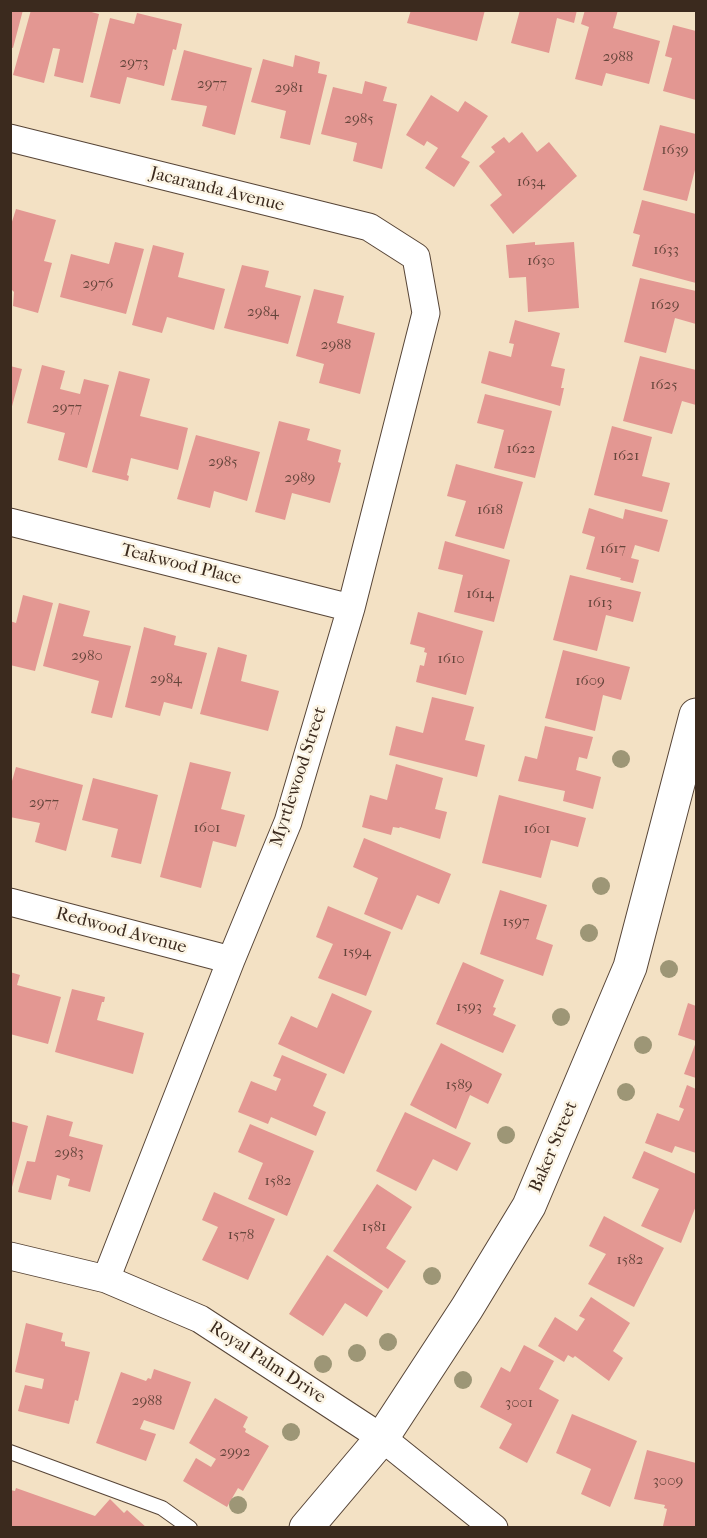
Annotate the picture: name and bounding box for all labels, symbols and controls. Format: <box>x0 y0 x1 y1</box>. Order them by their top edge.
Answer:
house number: 2988 <box>603 48 633 66</box>
house number: 2973 <box>120 54 148 72</box>
house number: 2977 <box>197 75 227 93</box>
house number: 2981 <box>275 79 303 97</box>
house number: 2985 <box>344 110 374 128</box>
house number: 1639 <box>661 141 689 159</box>
street label: Jacaranda Avenue <box>148 163 286 217</box>
house number: 1634 <box>517 173 545 191</box>
house number: 1633 <box>653 241 679 259</box>
house number: 1630 <box>527 252 555 270</box>
house number: 2976 <box>83 275 113 293</box>
house number: 1629 <box>651 296 679 314</box>
house number: 2984 <box>247 303 279 321</box>
house number: 2988 <box>321 336 351 354</box>
house number: 1625 <box>650 376 678 394</box>
house number: 2977 <box>52 399 82 417</box>
house number: 1622 <box>507 440 535 458</box>
house number: 1621 <box>613 447 639 465</box>
house number: 2985 <box>208 453 238 471</box>
house number: 2989 <box>285 469 315 487</box>
house number: 1618 <box>477 501 503 519</box>
street label: Teakwood Place <box>119 540 243 590</box>
house number: 1617 <box>600 540 626 558</box>
house number: 1614 <box>466 585 494 603</box>
house number: 1613 <box>588 594 612 612</box>
house number: 2980 <box>71 647 103 665</box>
house number: 1610 <box>438 650 464 668</box>
house number: 2984 <box>150 670 182 688</box>
house number: 1609 <box>575 672 605 690</box>
street label: Myrtlewood Street <box>266 704 332 850</box>
house number: 2977 <box>29 794 59 812</box>
house number: 1601 <box>194 819 220 837</box>
house number: 1601 <box>524 820 550 838</box>
street label: Redwood Avenue <box>53 903 189 959</box>
house number: 1597 <box>503 913 529 931</box>
house number: 1594 <box>343 943 371 961</box>
house number: 1593 <box>456 998 482 1016</box>
house number: 1589 <box>445 1076 473 1094</box>
street label: Baker Street <box>525 1098 583 1196</box>
house number: 2983 <box>54 1144 84 1162</box>
house number: 1582 <box>264 1172 292 1190</box>
house number: 1581 <box>362 1218 386 1236</box>
house number: 1578 <box>228 1226 254 1244</box>
house number: 1582 <box>616 1251 644 1269</box>
street label: Royal Palm Drive <box>205 1317 329 1409</box>
house number: 2988 <box>132 1392 162 1410</box>
house number: 3001 <box>505 1394 533 1412</box>
house number: 2992 <box>219 1443 251 1461</box>
house number: 3009 <box>653 1472 683 1490</box>

